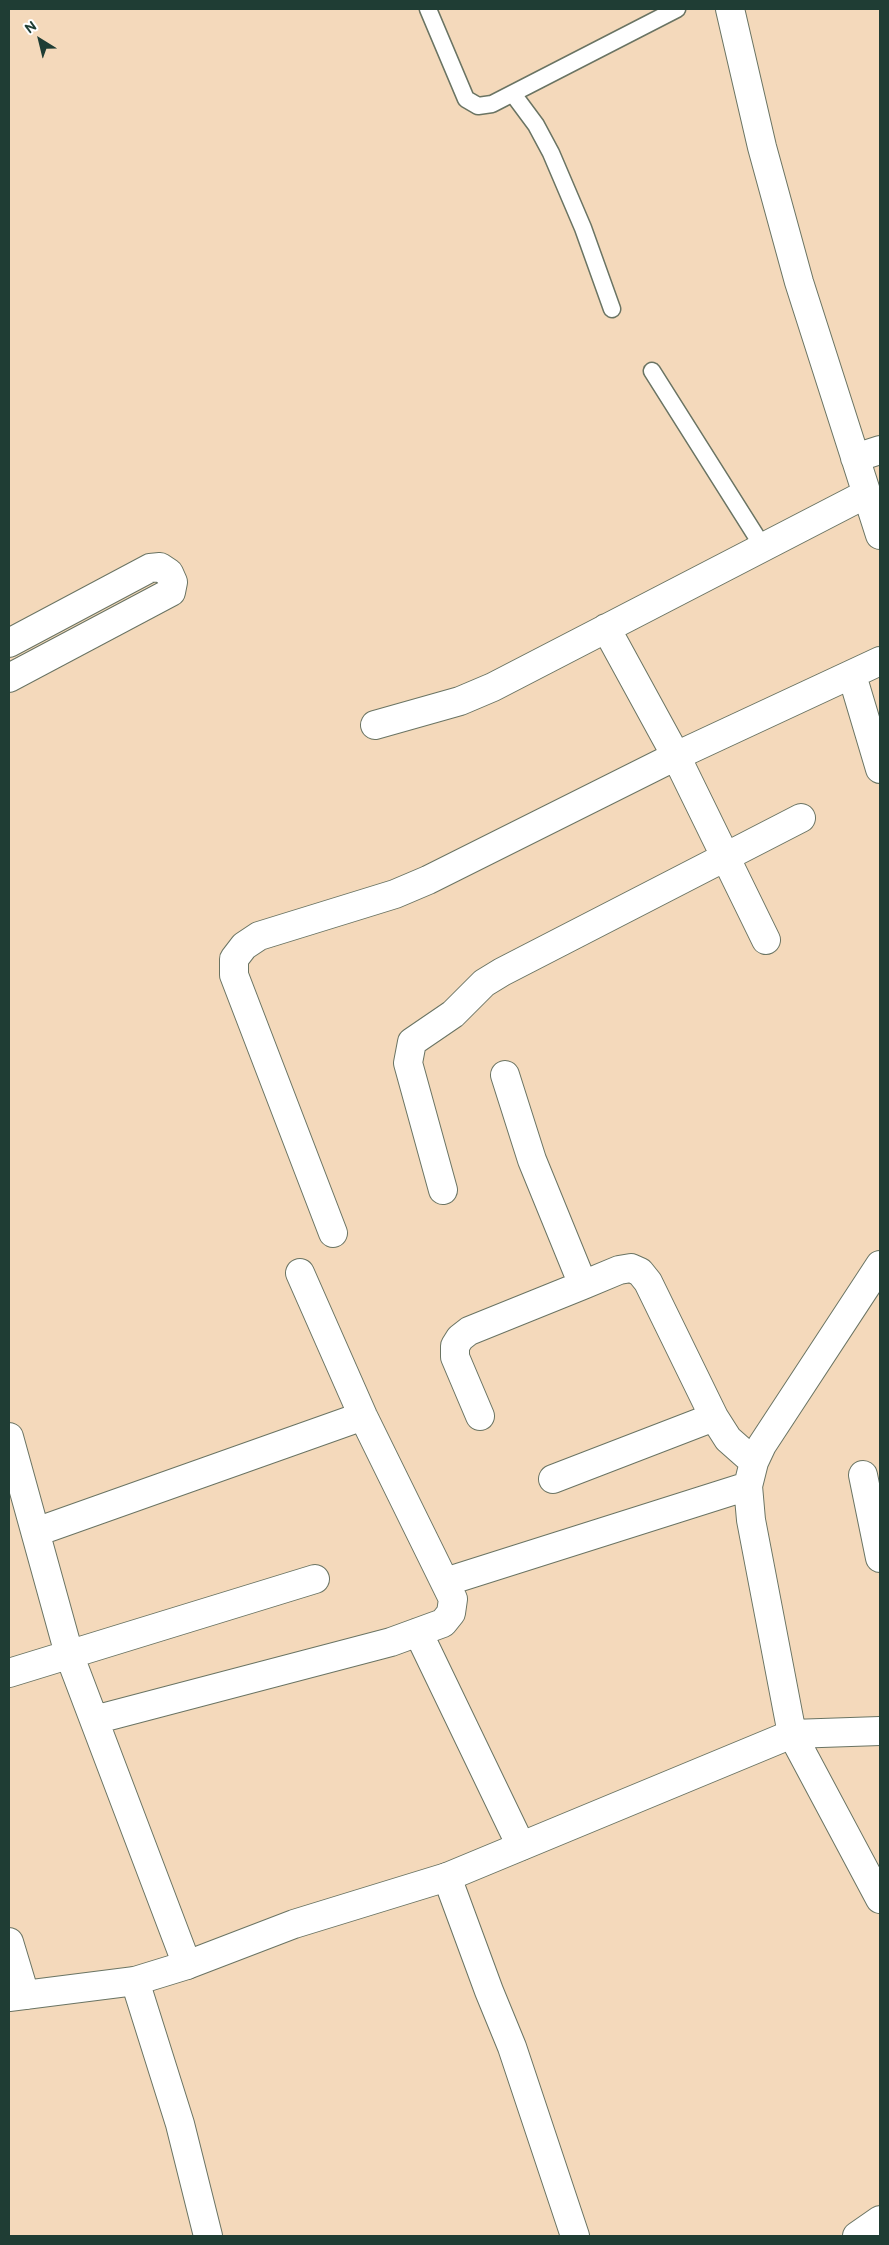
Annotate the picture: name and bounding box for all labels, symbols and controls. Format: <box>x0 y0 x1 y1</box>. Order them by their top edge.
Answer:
north arrow <box>15 15 65 65</box>
text: N <box>22 17 40 37</box>

